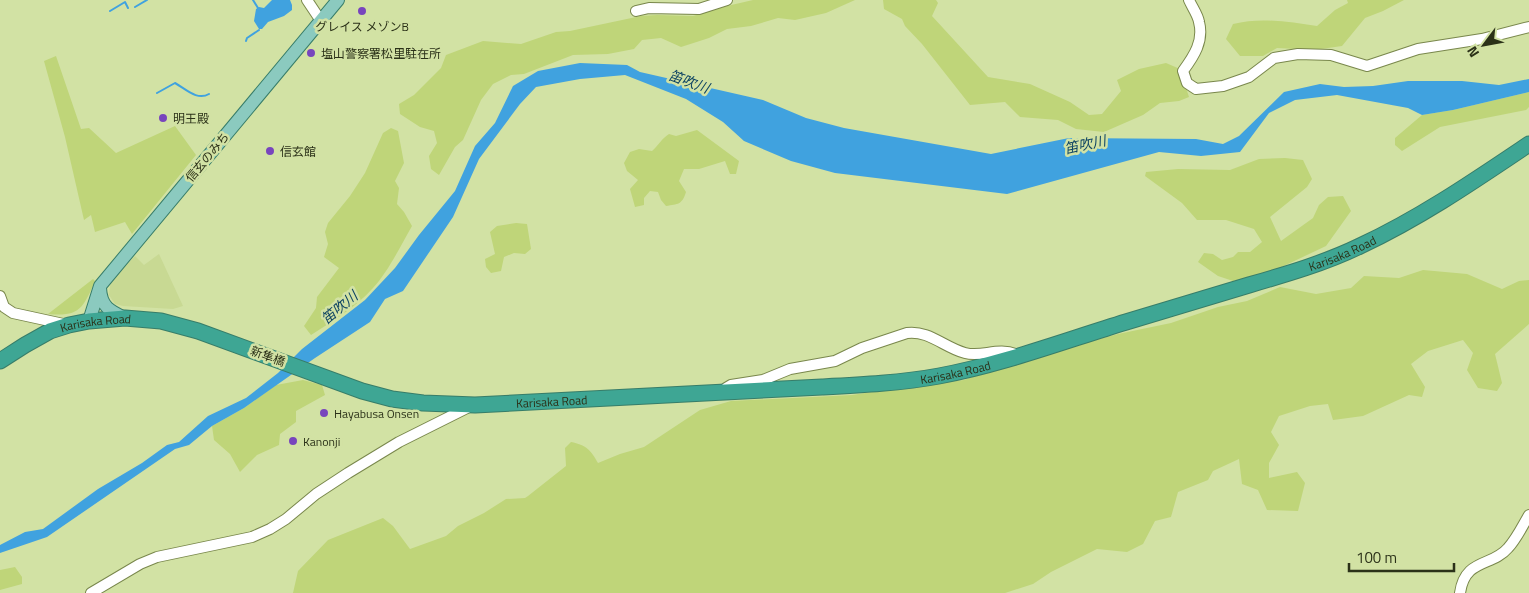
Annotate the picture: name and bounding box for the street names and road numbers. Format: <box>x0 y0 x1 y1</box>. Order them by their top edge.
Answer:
street label: 信玄のみち <box>180 128 234 186</box>
street label: Karisaka Road <box>1306 230 1379 276</box>
street label: Karisaka Road <box>57 309 132 337</box>
street label: 新隼橋 <box>248 341 288 371</box>
street label: Karisaka Road <box>919 355 993 388</box>
street label: Karisaka Road <box>515 390 588 412</box>

